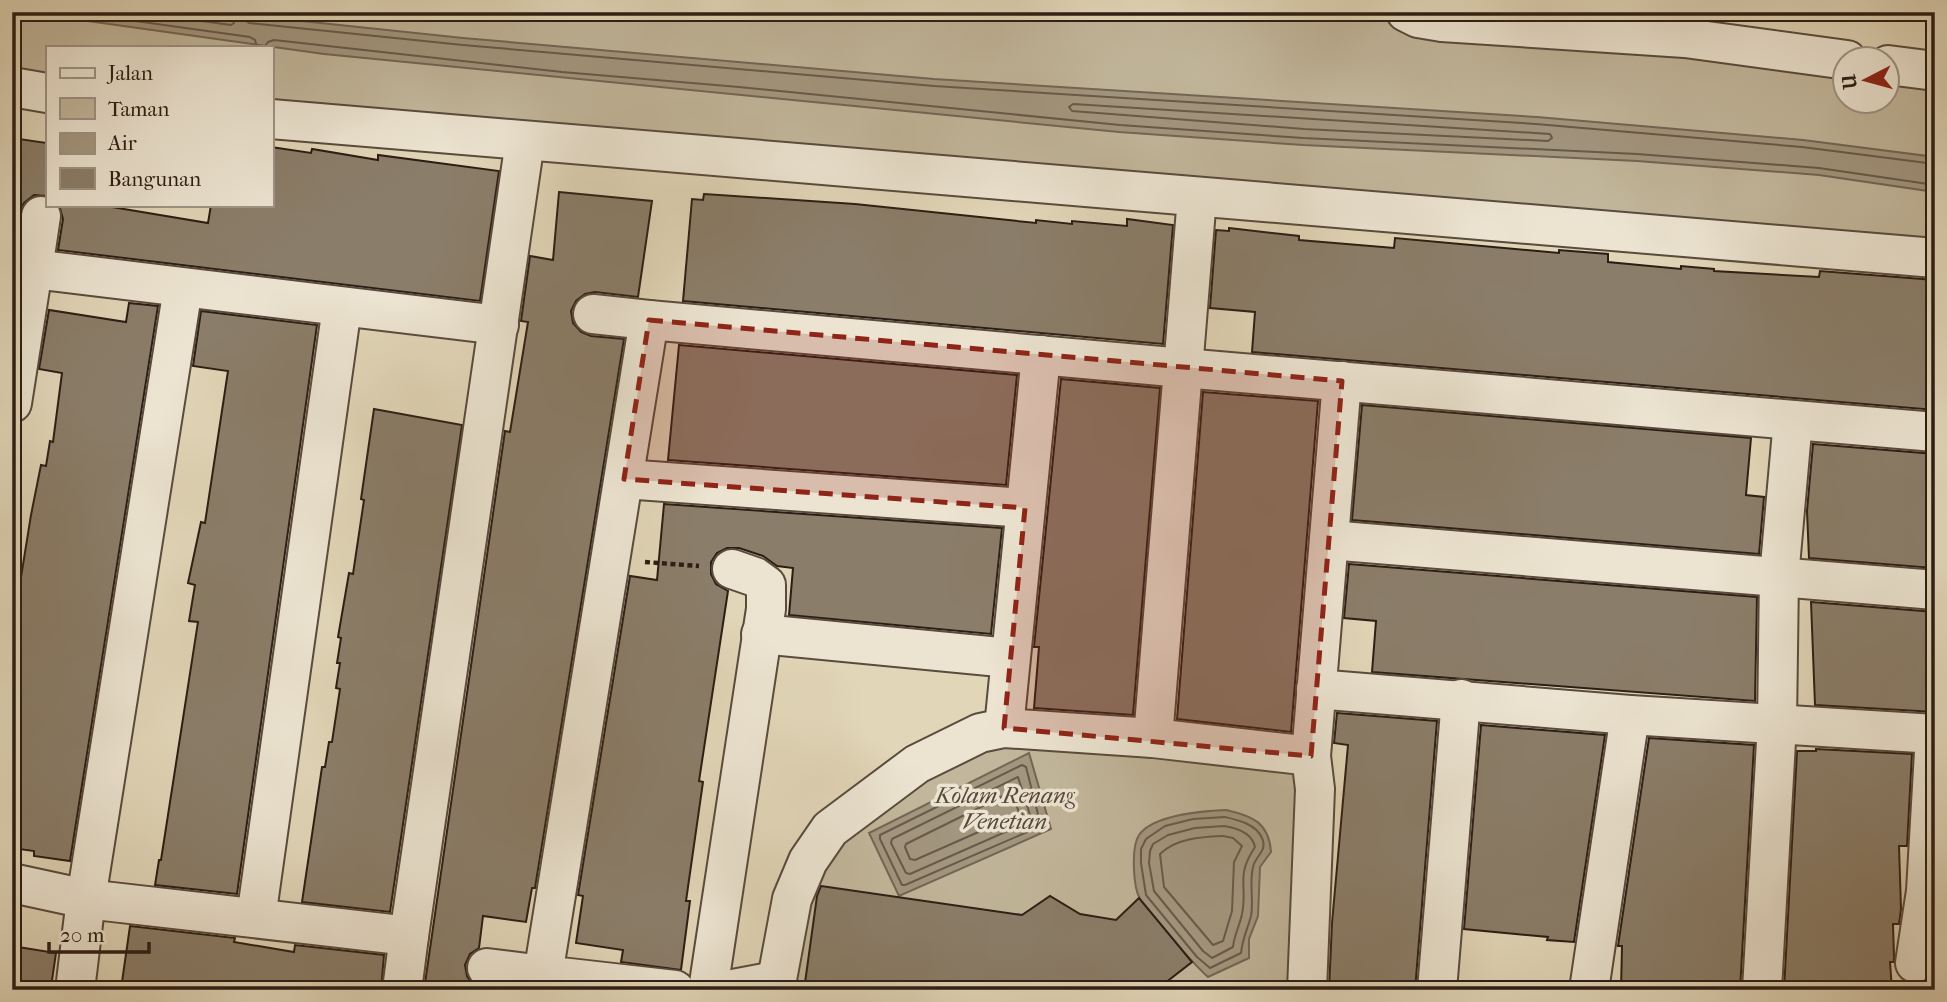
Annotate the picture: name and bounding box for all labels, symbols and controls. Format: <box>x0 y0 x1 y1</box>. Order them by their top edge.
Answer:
legend <box>46 46 273 206</box>
north arrow <box>1832 46 1902 116</box>
text: Jalan <box>106 61 153 85</box>
text: U <box>1838 73 1862 91</box>
text: Taman <box>108 97 169 121</box>
text: Air <box>107 131 137 155</box>
text: Bangunan <box>108 167 201 191</box>
water label: Kolam Renang Venetian <box>933 782 1076 835</box>
scale bar <box>49 911 149 955</box>
text: 20 m <box>60 923 105 947</box>

